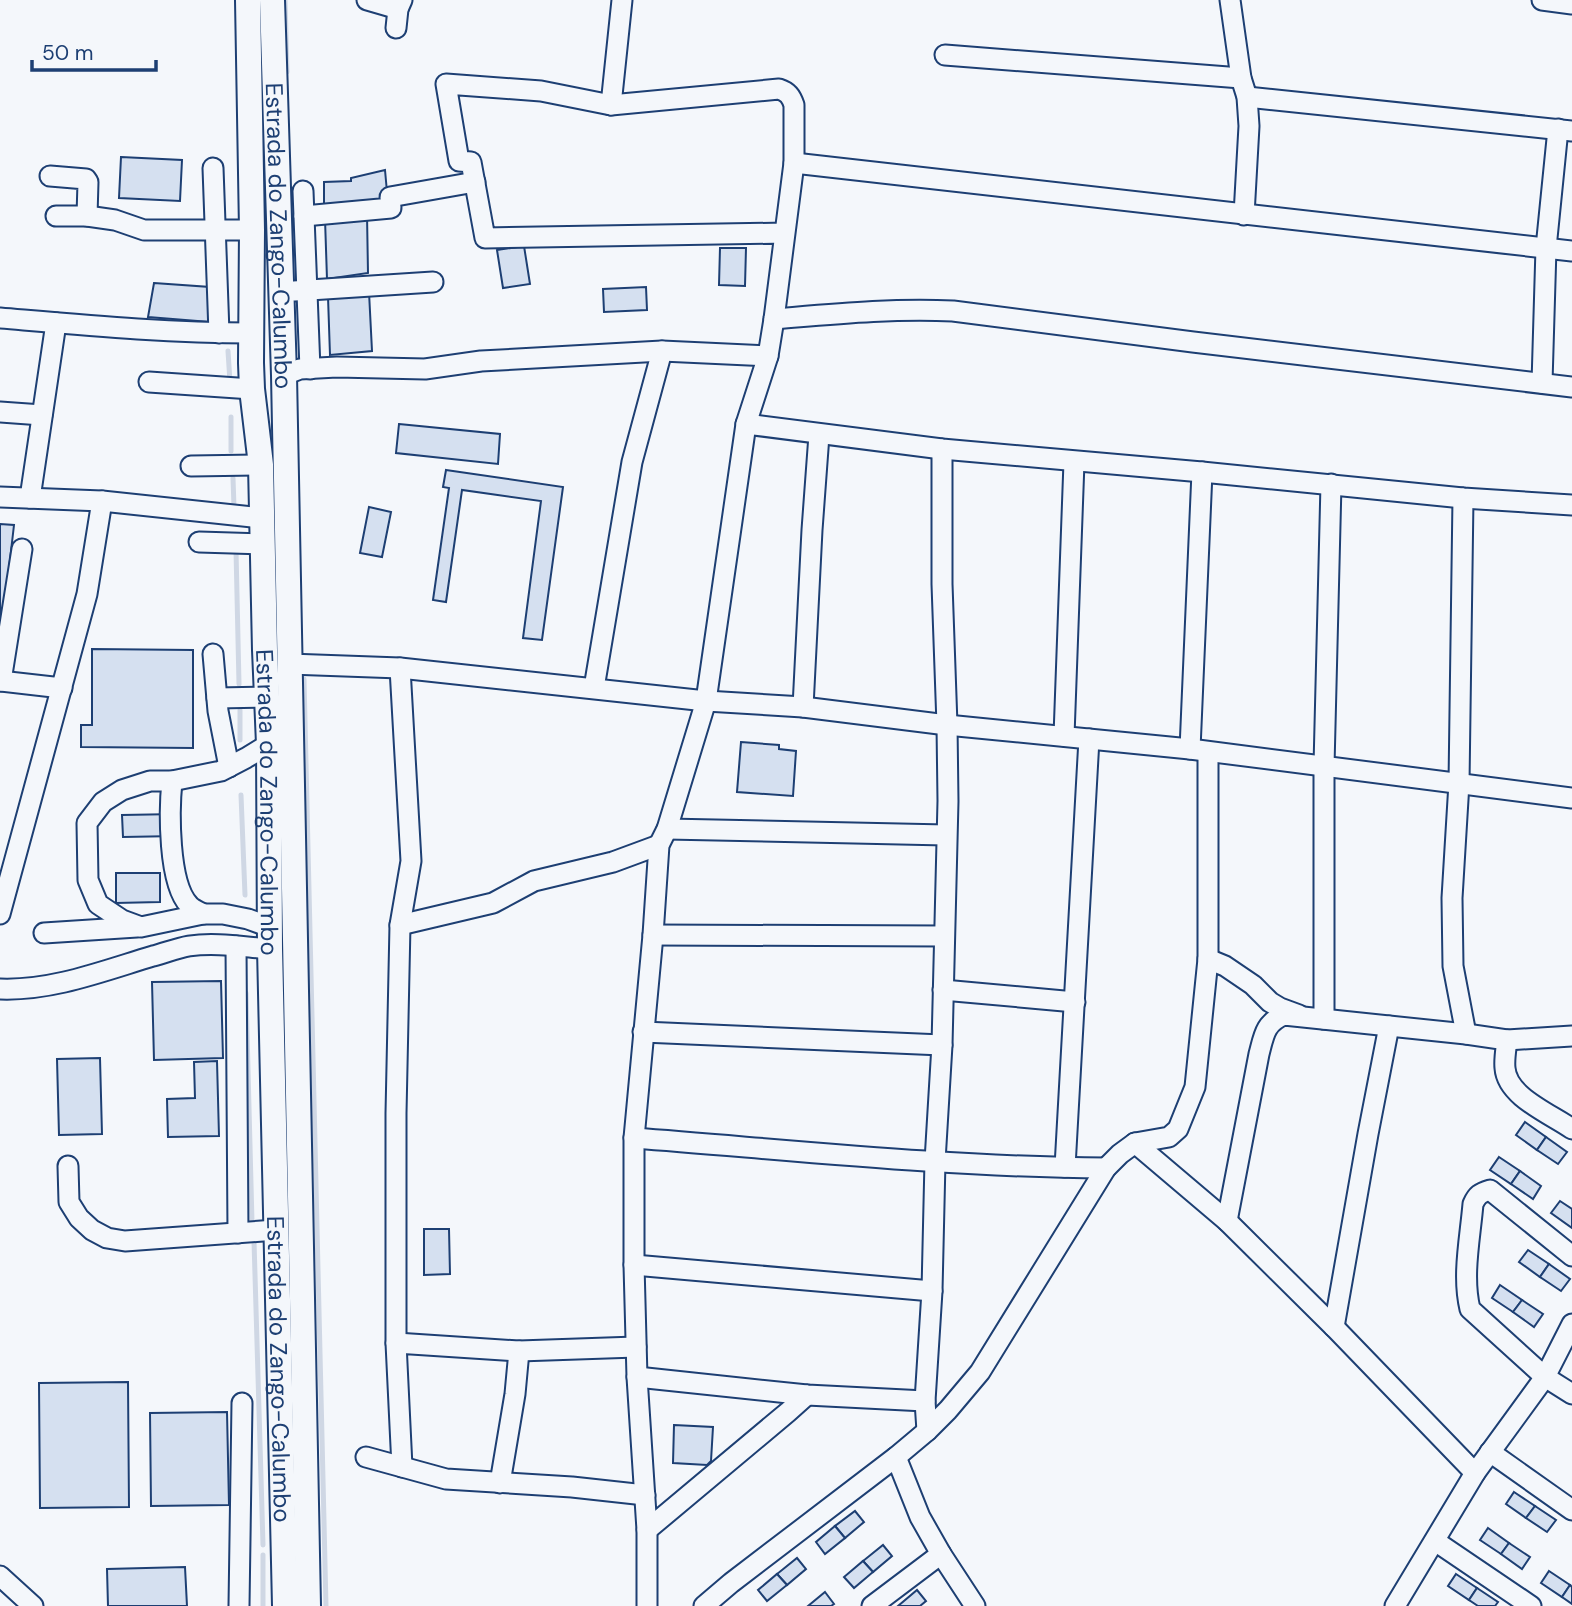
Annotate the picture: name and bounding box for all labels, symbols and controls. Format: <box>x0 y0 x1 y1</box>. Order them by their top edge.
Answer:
scale bar <box>32 28 156 72</box>
text: 50 m <box>42 39 93 67</box>
street label: Estrada do Zango-Calumbo <box>259 82 300 389</box>
street label: Estrada do Zango-Calumbo <box>249 648 286 956</box>
street label: Estrada do Zango-Calumbo <box>261 1216 299 1523</box>

